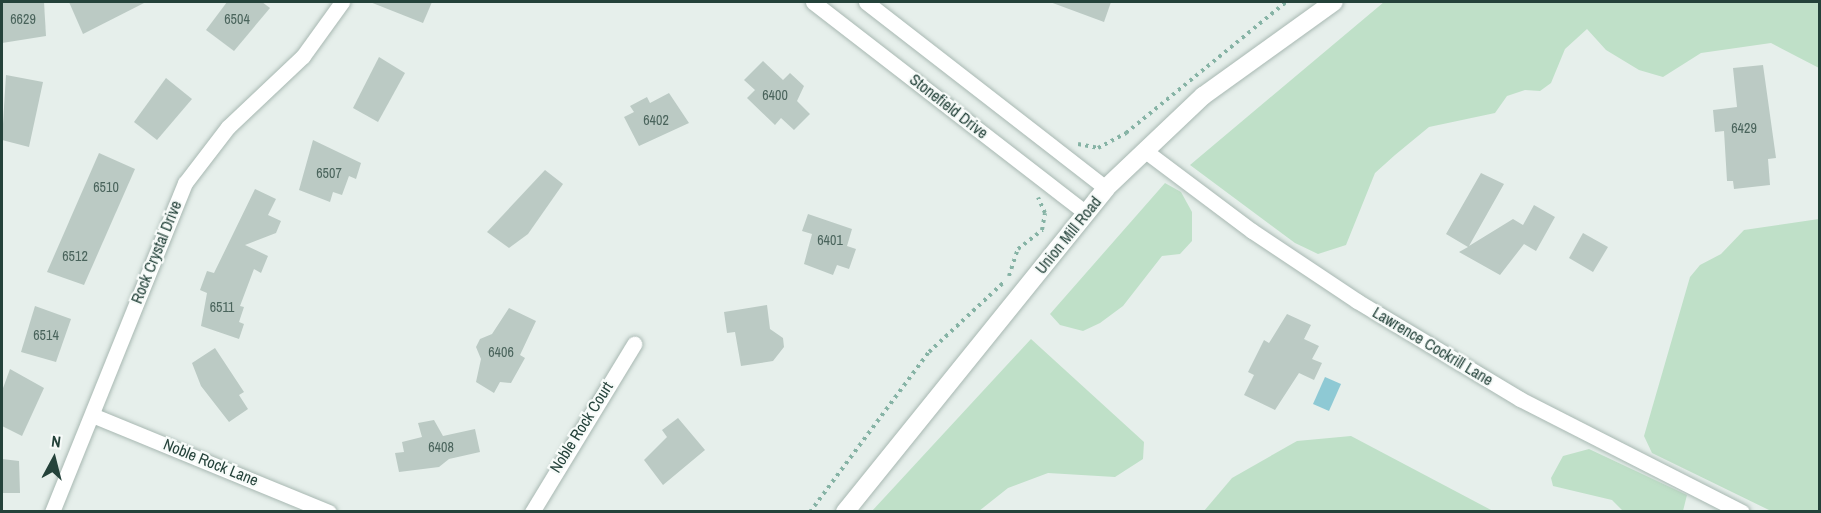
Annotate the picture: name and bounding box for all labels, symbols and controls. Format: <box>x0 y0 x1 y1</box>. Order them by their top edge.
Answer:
house number: 6629 <box>10 11 36 27</box>
house number: 6504 <box>224 11 250 27</box>
street label: Stonefield Drive <box>906 69 992 143</box>
house number: 6400 <box>762 87 788 103</box>
house number: 6402 <box>643 112 669 128</box>
house number: 6429 <box>1731 120 1757 136</box>
house number: 6507 <box>316 165 342 181</box>
house number: 6510 <box>93 179 119 195</box>
street label: Union Mill Road <box>1031 192 1105 278</box>
street label: Rock Crystal Drive <box>127 198 185 306</box>
house number: 6401 <box>817 232 843 248</box>
house number: 6512 <box>62 248 88 264</box>
house number: 6511 <box>210 299 234 315</box>
street label: Lawrence Cockrill Lane <box>1369 302 1497 390</box>
house number: 6514 <box>33 327 59 343</box>
house number: 6406 <box>488 344 514 360</box>
street label: Noble Rock Court <box>545 378 617 476</box>
north arrow <box>24 429 84 489</box>
text: N <box>50 430 62 453</box>
street label: Noble Rock Lane <box>161 434 261 490</box>
house number: 6408 <box>428 439 454 455</box>

